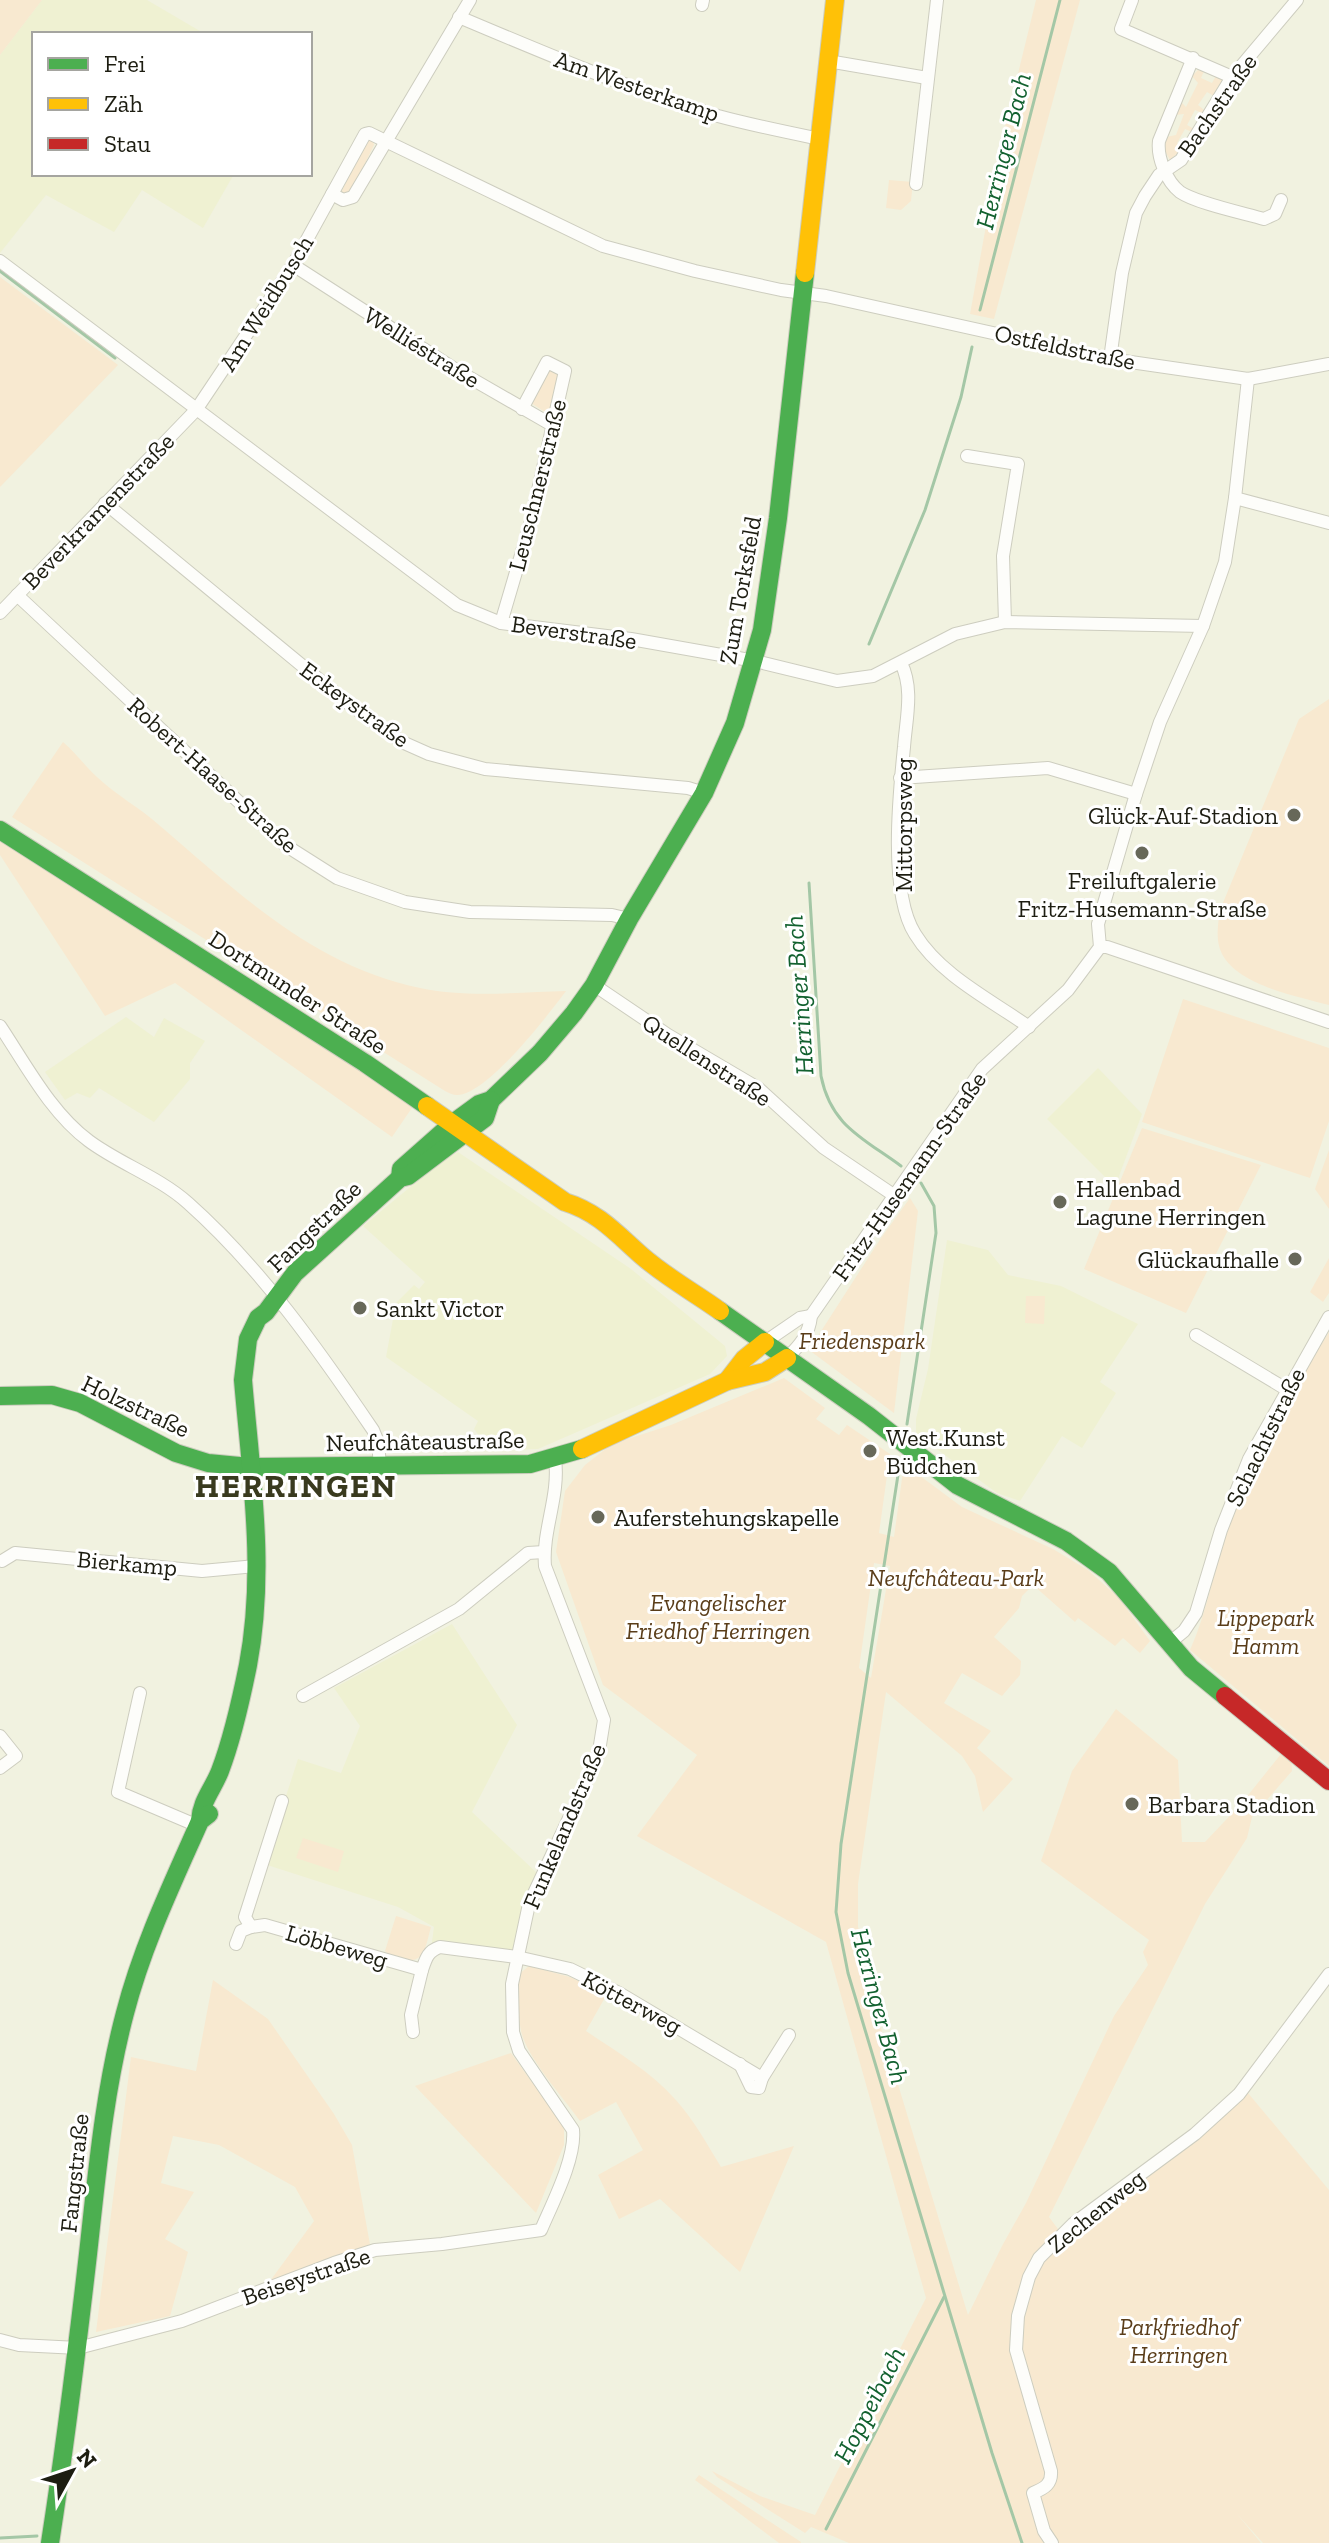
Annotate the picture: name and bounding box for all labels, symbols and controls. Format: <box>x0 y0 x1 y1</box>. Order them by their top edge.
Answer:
legend <box>32 32 312 176</box>
street label: Am Westerkamp <box>551 44 723 128</box>
street label: Bachstraße <box>1171 48 1263 162</box>
text: Frei <box>104 49 146 78</box>
water label: Herringer Bach <box>968 70 1038 232</box>
text: Zäh <box>104 89 143 118</box>
text: Stau <box>104 129 151 158</box>
street label: Am Weidbusch <box>213 229 320 376</box>
street label: Welliéstraße <box>359 300 485 394</box>
street label: Ostfeldstraße <box>992 318 1138 376</box>
street label: Leuschnerstraße <box>502 396 572 574</box>
street label: Beverkramenstraße <box>16 427 180 595</box>
street label: Zum Torksfeld <box>713 514 767 666</box>
street label: Beverstraße <box>509 609 639 655</box>
street label: Eckeystraße <box>295 655 415 753</box>
street label: Robert-Haase-Straße <box>122 691 304 859</box>
street label: Mittorpsweg <box>889 758 918 892</box>
place label: Glück-Auf-Stadion <box>1088 801 1278 830</box>
marker: Glück-Auf-Stadion <box>1285 806 1303 824</box>
marker: Freiluftgalerie Fritz-Husemann-Straße <box>1133 844 1151 862</box>
place label: Freiluftgalerie Fritz-Husemann-Straße <box>1018 866 1266 923</box>
water label: Herringer Bach <box>777 914 821 1076</box>
street label: Dortmunder Straße <box>204 924 392 1060</box>
street label: Quellenstraße <box>637 1007 777 1113</box>
street label: Fritz-Husemann-Straße <box>826 1066 992 1286</box>
street label: Fangstraße <box>261 1174 367 1278</box>
place label: Hallenbad Lagune Herringen <box>1076 1174 1266 1231</box>
marker: Hallenbad Lagune Herringen <box>1051 1193 1069 1211</box>
place label: Glückaufhalle <box>1137 1245 1279 1274</box>
marker: Glückaufhalle <box>1286 1250 1304 1268</box>
place label: Sankt Victor <box>376 1294 504 1323</box>
marker: Sankt Victor <box>351 1299 369 1317</box>
park label: Friedenspark <box>799 1326 926 1355</box>
street label: Schachtstraße <box>1219 1363 1311 1511</box>
street label: Holzstraße <box>78 1368 194 1444</box>
place label: West.Kunst Büdchen <box>886 1423 1005 1480</box>
street label: Neufchâteaustraße <box>325 1425 525 1457</box>
marker: West.Kunst Büdchen <box>861 1442 879 1460</box>
district label: HERRINGEN <box>195 1467 397 1505</box>
place label: Auferstehungskapelle <box>614 1503 839 1532</box>
marker: Auferstehungskapelle <box>589 1508 607 1526</box>
street label: Bierkamp <box>76 1544 178 1582</box>
park label: Neufchâteau-Park <box>868 1563 1044 1592</box>
park label: Evangelischer Friedhof Herringen <box>626 1588 810 1645</box>
park label: Lippepark Hamm <box>1217 1603 1315 1660</box>
street label: Funkelandstraße <box>516 1739 612 1913</box>
place label: Barbara Stadion <box>1148 1790 1315 1819</box>
marker: Barbara Stadion <box>1123 1795 1141 1813</box>
street label: Löbbeweg <box>283 1918 391 1974</box>
water label: Herringer Bach <box>844 1925 916 2087</box>
street label: Kötterweg <box>577 1964 687 2040</box>
street label: Fangstraße <box>53 2112 95 2234</box>
street label: Zechenweg <box>1041 2163 1151 2259</box>
street label: Beiseystraße <box>238 2241 374 2311</box>
park label: Parkfriedhof Herringen <box>1119 2312 1241 2369</box>
water label: Hoppeibach <box>826 2341 912 2469</box>
north arrow <box>32 2431 112 2511</box>
text: N <box>71 2443 103 2474</box>

